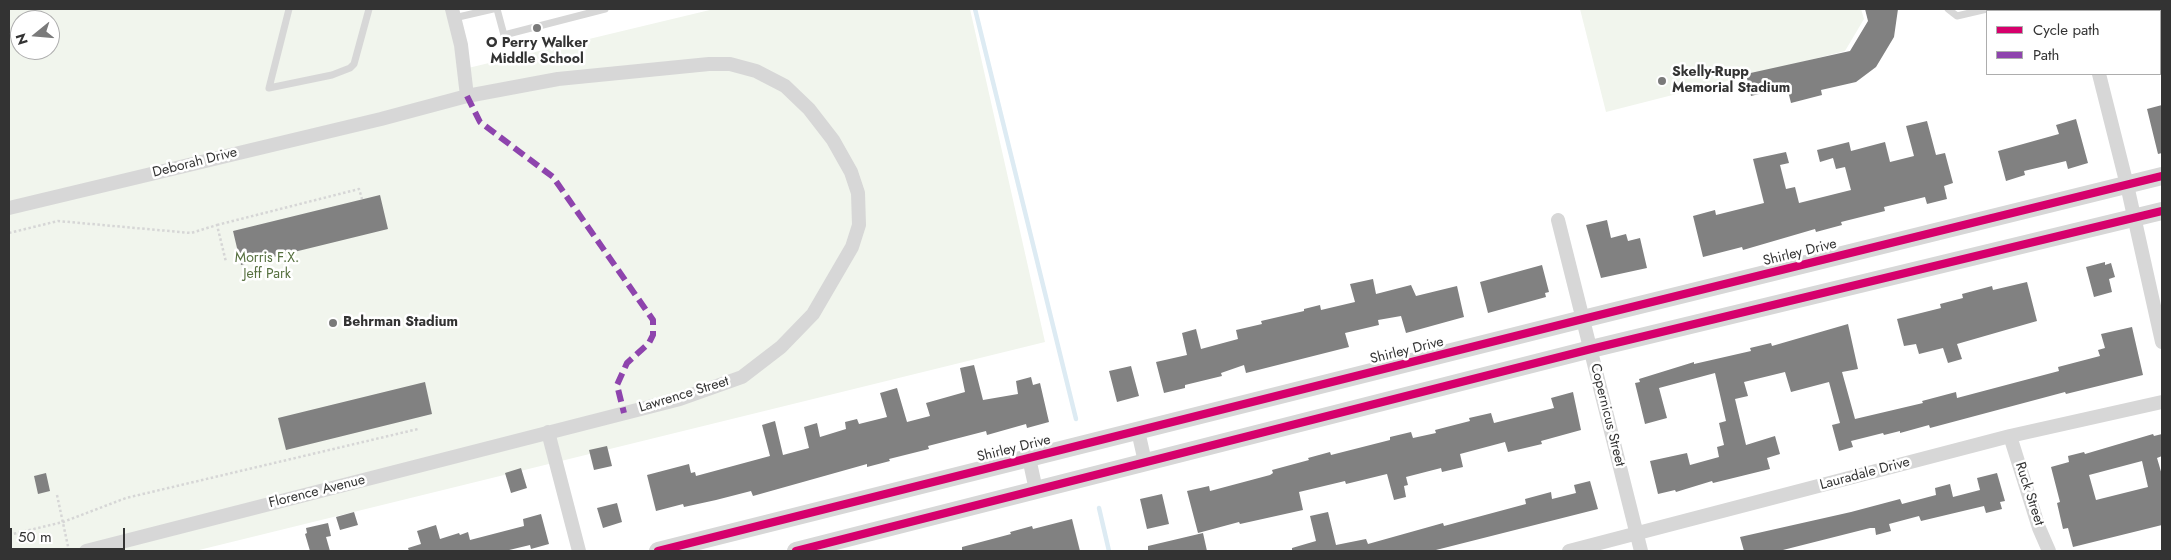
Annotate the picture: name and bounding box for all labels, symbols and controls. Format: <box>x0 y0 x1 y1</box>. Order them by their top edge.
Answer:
north arrow <box>10 10 60 60</box>
legend <box>1986 10 2161 75</box>
text: Cycle path <box>2033 19 2100 41</box>
marker: O Perry Walker Middle School <box>531 22 543 34</box>
text: N <box>10 31 33 47</box>
place label: O Perry Walker Middle School <box>486 36 588 68</box>
text: Path <box>2033 44 2059 66</box>
place label: Skelly-Rupp Memorial Stadium <box>1672 65 1790 98</box>
marker: Skelly-Rupp Memorial Stadium <box>1656 75 1668 87</box>
street label: Deborah Drive <box>151 144 239 182</box>
street label: Shirley Drive <box>1762 236 1838 270</box>
park label: Morris F.X. Jeff Park <box>235 251 299 284</box>
place label: Behrman Stadium <box>343 315 458 331</box>
marker: Behrman Stadium <box>327 317 339 329</box>
street label: Shirley Drive <box>1369 334 1445 368</box>
street label: Copernicus Street <box>1586 362 1628 468</box>
street label: Lawrence Street <box>637 373 731 417</box>
street label: Shirley Drive <box>976 432 1052 466</box>
street label: Lauradale Drive <box>1818 454 1912 494</box>
street label: Ruck Street <box>2011 460 2047 528</box>
street label: Florence Avenue <box>267 472 367 512</box>
scale bar <box>12 518 128 550</box>
text: 50 m <box>18 526 52 548</box>

